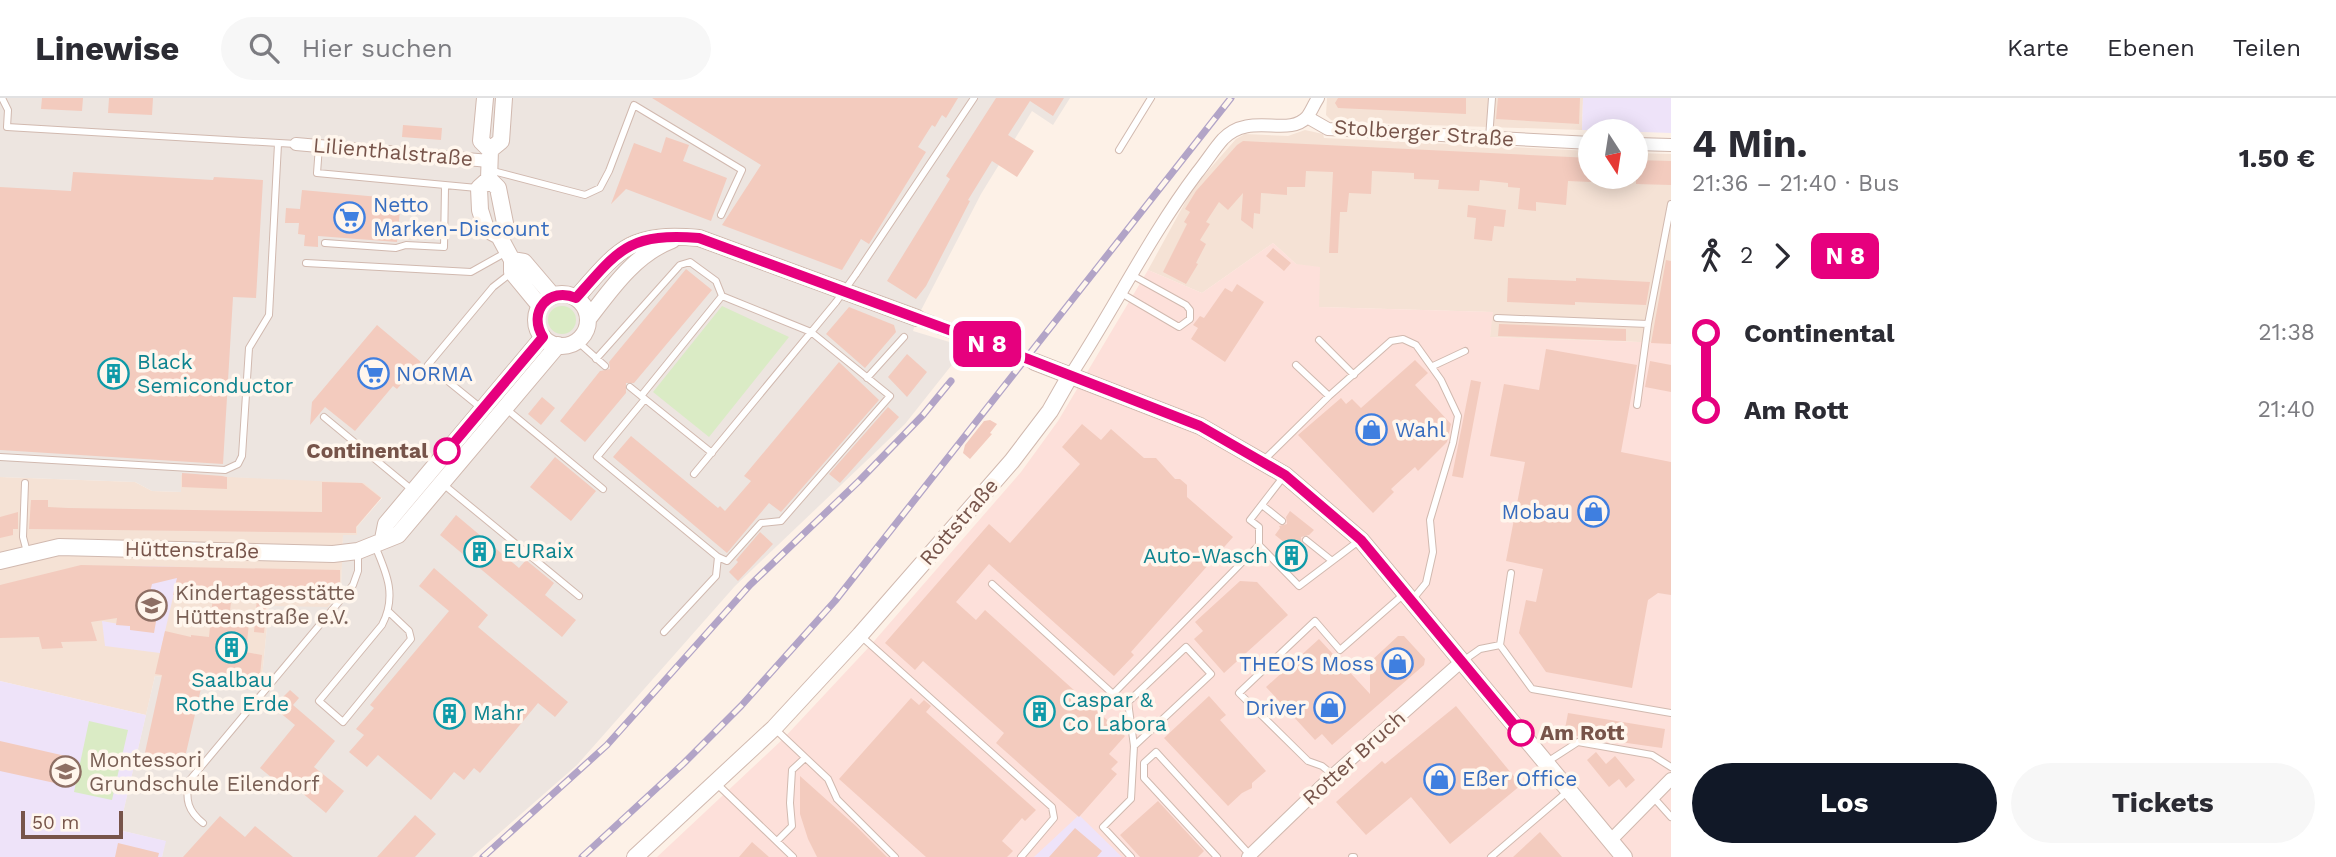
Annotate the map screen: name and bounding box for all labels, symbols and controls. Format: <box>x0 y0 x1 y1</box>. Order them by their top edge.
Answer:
search box <box>221 17 711 80</box>
text: Linewise <box>35 29 179 68</box>
icon: search <box>245 29 283 67</box>
text: Hier suchen <box>301 33 453 63</box>
text: Karte <box>2007 34 2069 62</box>
text: Ebenen <box>2107 34 2195 62</box>
text: Teilen <box>2233 34 2301 62</box>
street label: Stolberger Straße <box>1333 114 1515 151</box>
north arrow <box>1578 119 1648 189</box>
map controls <box>1578 119 1648 189</box>
text: 4 Min. <box>1692 122 1808 166</box>
street label: Lilienthalstraße <box>312 132 474 171</box>
text: 1.50 € <box>2239 143 2315 173</box>
text: 21:36 – 21:40 · Bus <box>1692 170 1899 197</box>
place label: Netto Marken-Discount <box>373 192 549 241</box>
supermarket icon: Netto Marken-Discount <box>333 200 367 234</box>
icon: walk <box>1692 237 1730 275</box>
icon: forward <box>1763 237 1801 275</box>
text: 2 <box>1740 242 1753 269</box>
text: N 8 <box>1825 242 1865 270</box>
text: Continental <box>1744 318 1895 348</box>
text: 21:38 <box>2258 319 2315 346</box>
line badge: N 8 <box>947 321 1027 367</box>
text: N 8 <box>967 330 1007 358</box>
place label: Black Semiconductor <box>137 349 294 398</box>
building icon: Black Semiconductor <box>97 357 131 391</box>
supermarket icon: NORMA <box>356 357 390 391</box>
place label: NORMA <box>396 361 473 386</box>
text: Am Rott <box>1744 395 1848 425</box>
text: 21:40 <box>2257 396 2315 423</box>
shop icon: Wahl <box>1355 413 1389 447</box>
place label: Wahl <box>1395 417 1446 442</box>
place label: Continental <box>306 438 428 463</box>
marker: Continental <box>434 438 460 464</box>
street label: Rottstraße <box>914 473 1003 570</box>
shop icon: Mobau <box>1576 495 1610 529</box>
place label: Mobau <box>1502 499 1570 524</box>
building icon: EURaix <box>463 534 497 568</box>
street label: Hüttenstraße <box>124 536 260 563</box>
place label: EURaix <box>503 538 574 563</box>
building icon: Auto-Wasch <box>1274 539 1308 573</box>
place label: Auto-Wasch <box>1143 543 1268 568</box>
place label: Kindertagesstätte Hüttenstraße e.V. <box>175 580 355 629</box>
school or university icon: Kindertagesstätte Hüttenstraße e.V. <box>135 588 169 622</box>
building icon: Saalbau Rothe Erde <box>215 631 249 665</box>
shop icon: THEO'S Moss <box>1380 647 1414 681</box>
place label: THEO'S Moss <box>1239 651 1374 676</box>
place label: Saalbau Rothe Erde <box>175 667 289 716</box>
place label: Caspar & Co Labora <box>1062 687 1167 736</box>
shop icon: Driver <box>1312 691 1346 725</box>
building icon: Caspar & Co Labora <box>1022 695 1056 729</box>
place label: Driver <box>1245 695 1306 720</box>
building icon: Mahr <box>433 696 467 730</box>
place label: Mahr <box>473 700 525 725</box>
street label: Rotter Bruch <box>1297 705 1410 810</box>
marker: Am Rott <box>1508 720 1534 746</box>
place label: Am Rott <box>1540 720 1624 745</box>
place label: Montessori Grundschule Eilendorf <box>89 747 320 796</box>
school or university icon: Montessori Grundschule Eilendorf <box>49 755 83 789</box>
shop icon: Eßer Office <box>1422 762 1456 796</box>
button: Los <box>1692 763 1997 843</box>
button: Tickets <box>2011 763 2315 843</box>
place label: Eßer Office <box>1462 766 1577 791</box>
scale bar <box>21 808 122 840</box>
text: 50 m <box>32 811 79 834</box>

